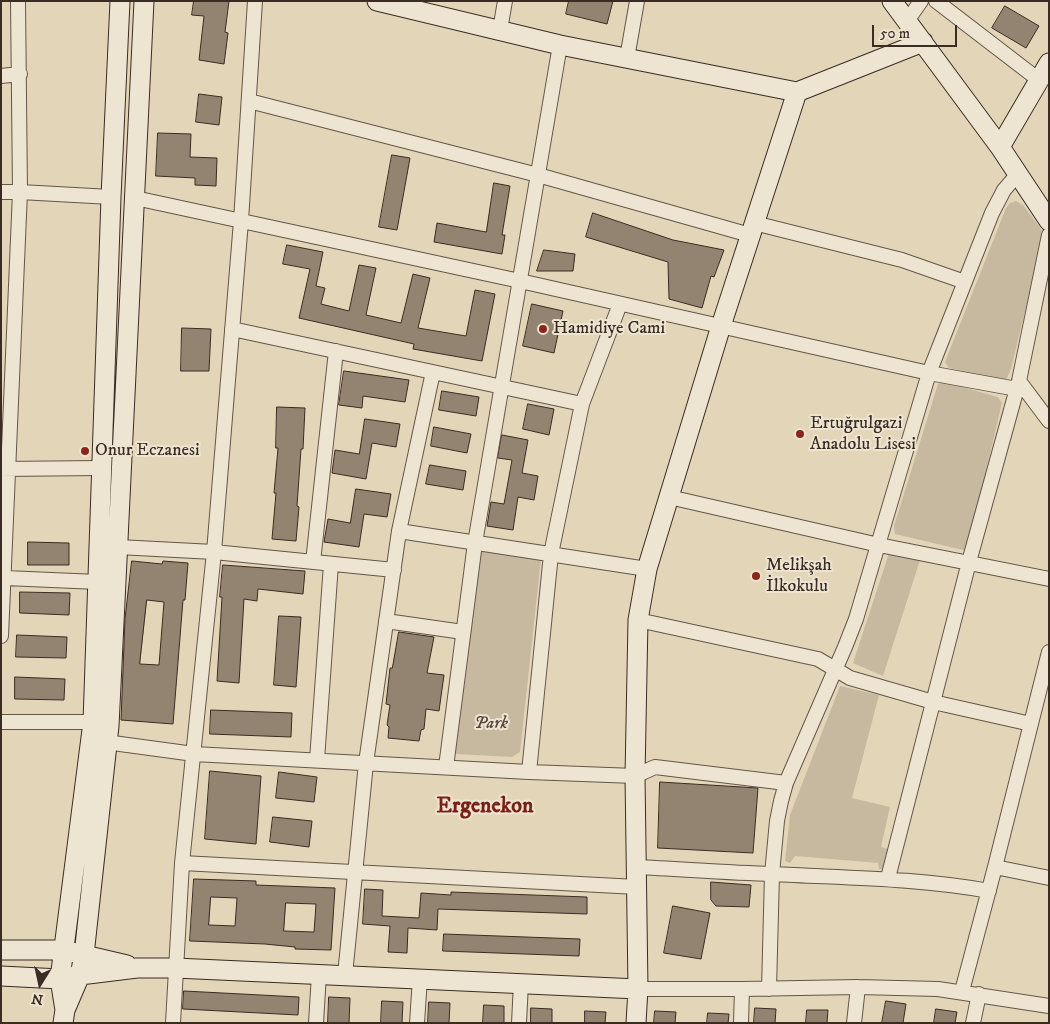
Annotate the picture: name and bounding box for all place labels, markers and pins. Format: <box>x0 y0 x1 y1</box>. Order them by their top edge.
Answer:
place label: Hamidiye Cami <box>553 318 665 340</box>
marker: Hamidiye Cami <box>537 323 549 335</box>
place label: Ertuğrulgazi Anadolu Lisesi <box>810 413 916 456</box>
marker: Ertuğrulgazi Anadolu Lisesi <box>794 428 806 440</box>
place label: Onur Eczanesi <box>95 440 200 462</box>
marker: Onur Eczanesi <box>79 445 91 457</box>
place label: Melikşah İlkokulu <box>766 555 832 598</box>
marker: Melikşah İlkokulu <box>750 570 762 582</box>

